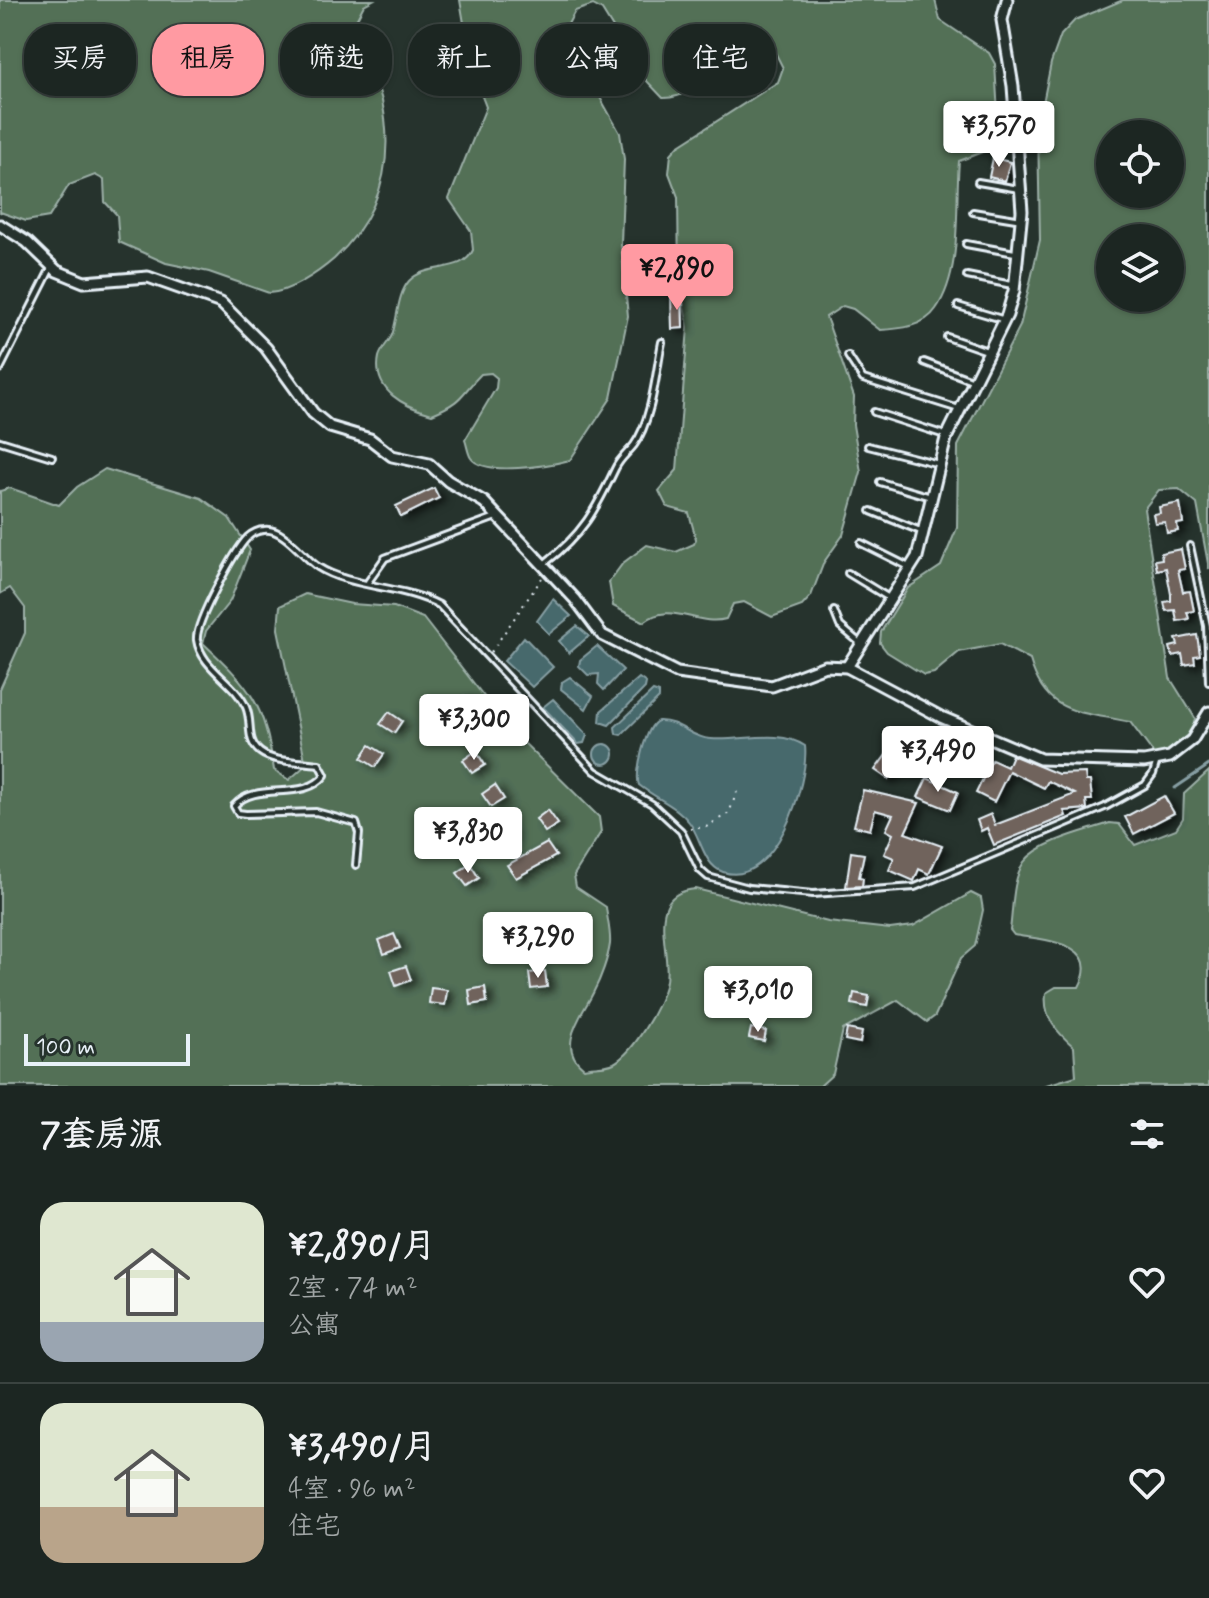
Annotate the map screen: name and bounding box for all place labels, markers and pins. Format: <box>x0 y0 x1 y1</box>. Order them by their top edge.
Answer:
pin: ¥3,570 <box>934 101 1064 169</box>
pin: ¥2,890 <box>612 244 742 312</box>
pin: ¥3,300 <box>409 694 539 762</box>
pin: ¥3,490 <box>873 726 1003 794</box>
pin: ¥3,830 <box>403 807 533 875</box>
pin: ¥3,290 <box>473 912 603 980</box>
pin: ¥3,010 <box>693 966 823 1034</box>

